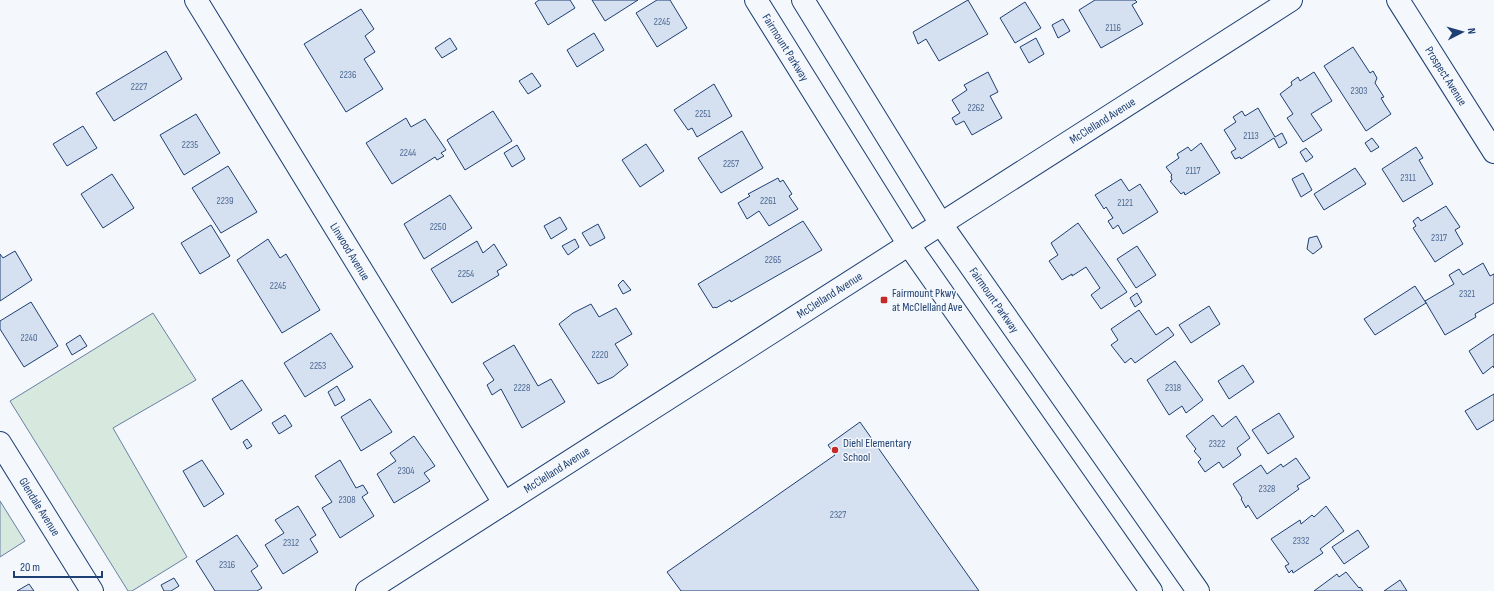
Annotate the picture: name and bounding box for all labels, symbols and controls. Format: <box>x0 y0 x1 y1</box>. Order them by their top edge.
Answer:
street label: Fairmount Parkway <box>759 11 812 85</box>
north arrow <box>1442 12 1482 52</box>
house number: 2245 <box>654 16 670 28</box>
house number: 2116 <box>1105 22 1121 34</box>
text: N <box>1465 27 1478 35</box>
street label: Prospect Avenue <box>1421 44 1470 109</box>
house number: 2236 <box>340 69 356 81</box>
house number: 2227 <box>131 81 147 93</box>
house number: 2303 <box>1351 85 1367 97</box>
street label: McClelland Avenue <box>1067 94 1139 148</box>
house number: 2262 <box>968 102 984 114</box>
house number: 2251 <box>695 108 711 120</box>
house number: 2113 <box>1243 130 1259 142</box>
house number: 2235 <box>182 139 198 151</box>
house number: 2244 <box>400 147 416 159</box>
house number: 2257 <box>723 158 739 170</box>
house number: 2117 <box>1185 165 1201 177</box>
house number: 2311 <box>1400 172 1416 184</box>
house number: 2239 <box>217 195 233 207</box>
house number: 2261 <box>760 195 777 207</box>
house number: 2121 <box>1117 197 1133 209</box>
street label: Linwood Avenue <box>326 220 373 284</box>
house number: 2250 <box>430 221 446 233</box>
house number: 2317 <box>1431 232 1447 244</box>
house number: 2265 <box>765 254 781 266</box>
street label: Fairmount Parkway <box>966 265 1022 336</box>
house number: 2254 <box>458 268 474 280</box>
street label: McClelland Avenue <box>794 269 866 322</box>
house number: 2245 <box>270 280 286 292</box>
place label: Fairmount Pkwy at McClelland Ave <box>892 286 963 315</box>
house number: 2321 <box>1459 288 1475 300</box>
marker: Fairmount Pkwy at McClelland Ave <box>879 295 889 305</box>
house number: 2240 <box>21 332 37 344</box>
house number: 2220 <box>592 349 608 361</box>
house number: 2253 <box>310 360 326 372</box>
house number: 2228 <box>514 382 530 394</box>
house number: 2318 <box>1165 382 1181 394</box>
place label: Diehl Elementary School <box>843 436 912 465</box>
house number: 2322 <box>1209 438 1225 450</box>
street label: McClelland Avenue <box>521 443 593 497</box>
marker: Diehl Elementary School <box>830 445 840 455</box>
house number: 2304 <box>398 465 414 477</box>
street label: Glendale Avenue <box>15 475 63 539</box>
house number: 2328 <box>1259 483 1275 495</box>
house number: 2308 <box>338 494 356 506</box>
house number: 2327 <box>830 509 846 521</box>
house number: 2332 <box>1293 535 1309 547</box>
house number: 2312 <box>283 537 299 549</box>
scale bar <box>14 553 102 579</box>
house number: 2316 <box>219 559 235 571</box>
text: 20 m <box>20 560 40 575</box>

